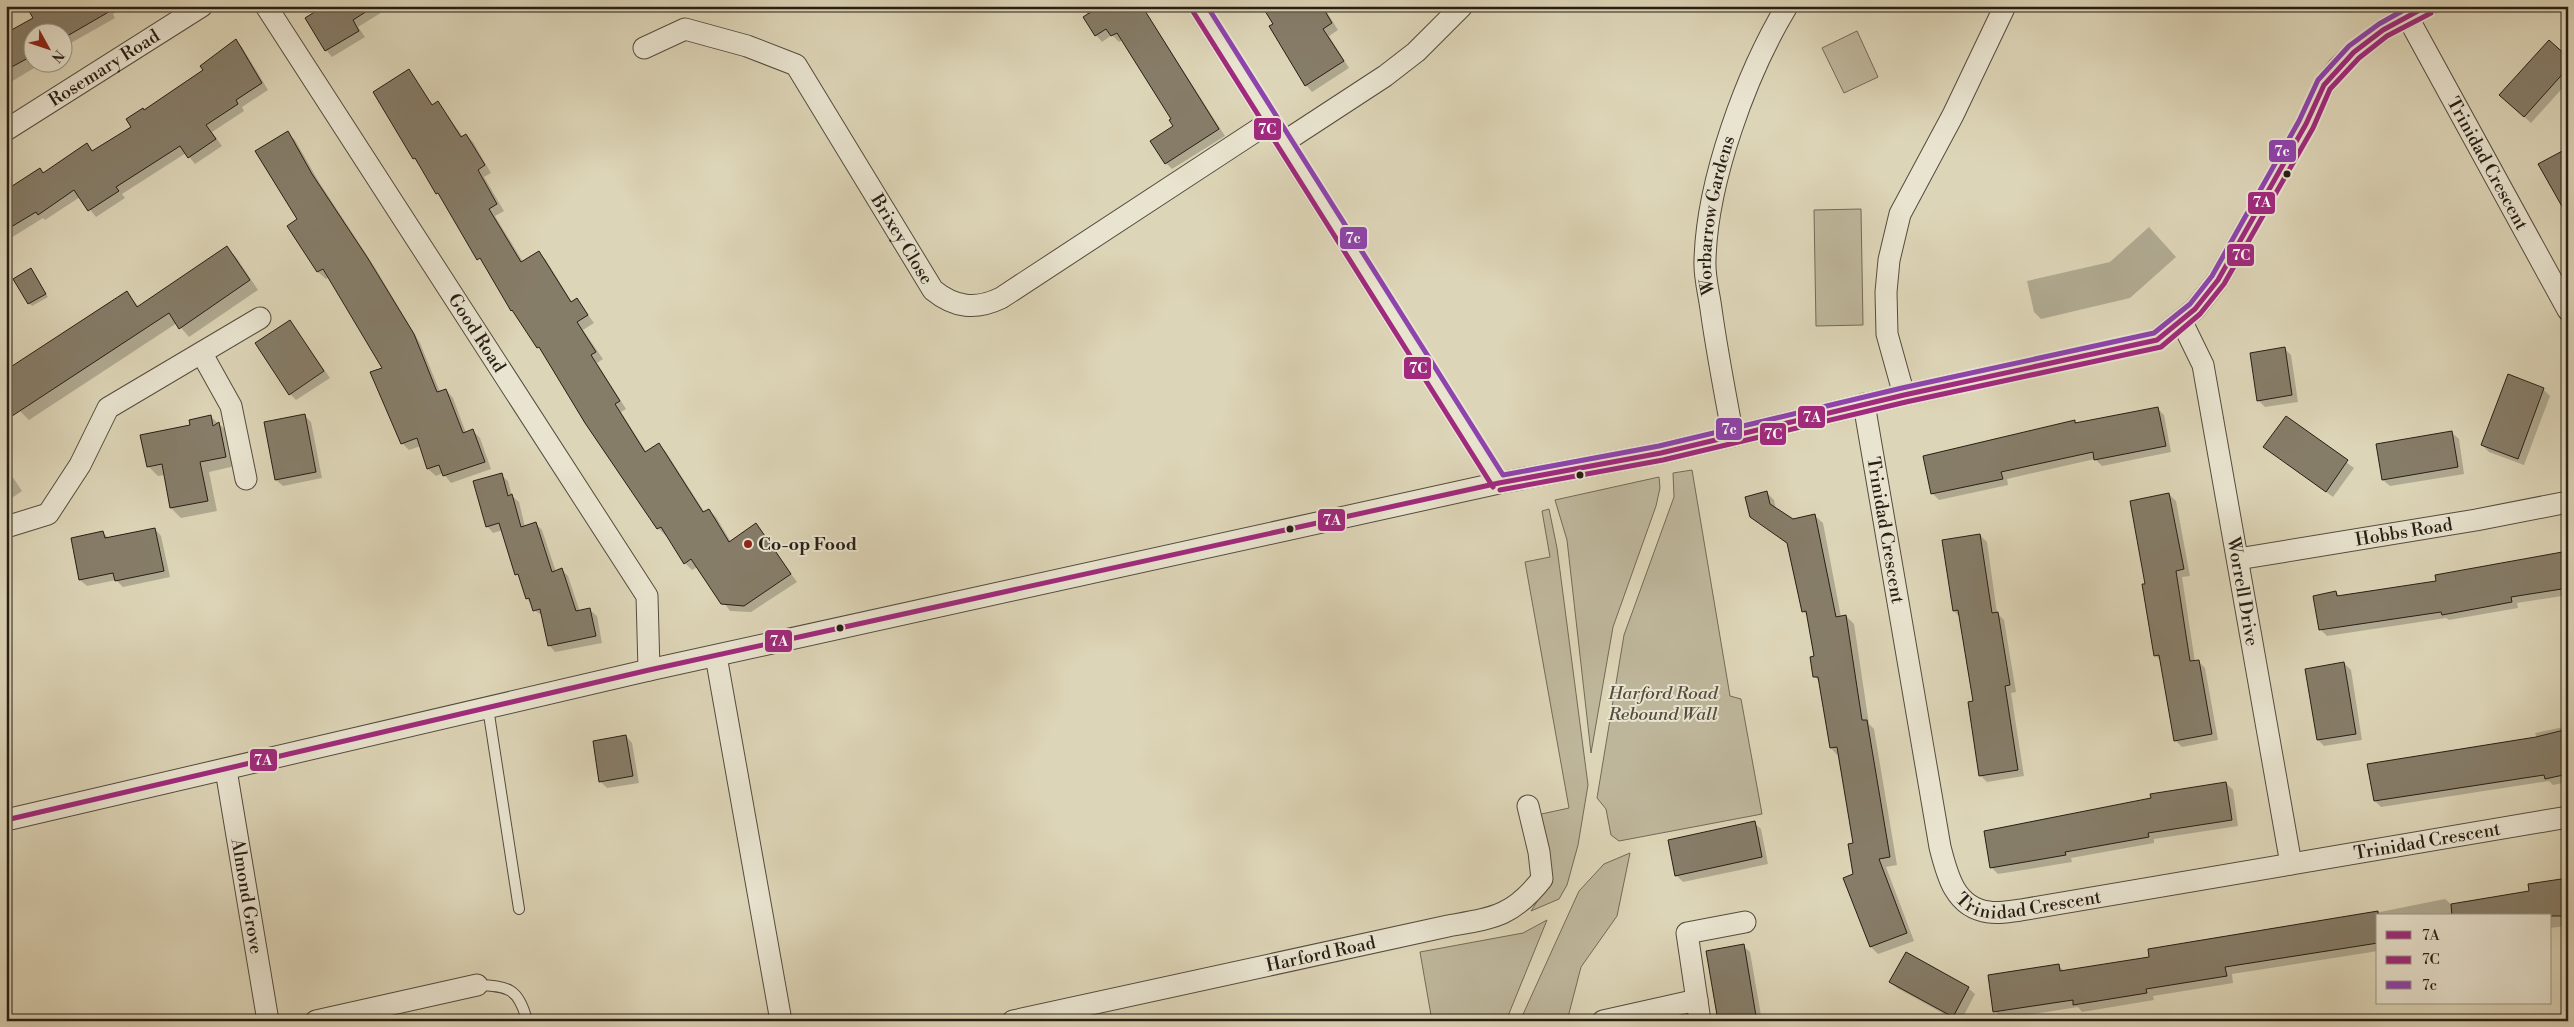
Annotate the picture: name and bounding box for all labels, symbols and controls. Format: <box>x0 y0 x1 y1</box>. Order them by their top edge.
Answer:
north arrow <box>22 22 72 72</box>
street label: Rosemary Road <box>44 24 164 112</box>
text: N <box>47 46 68 66</box>
street label: Trinidad Crescent <box>2442 93 2534 234</box>
line badge: 7C <box>1253 117 1282 141</box>
text: 7C <box>1258 121 1276 139</box>
street label: Worbarrow Gardens <box>1693 133 1740 298</box>
line badge: 7c <box>2268 139 2297 163</box>
text: 7c <box>2274 143 2290 161</box>
unlabelled marker <box>2282 169 2292 179</box>
street label: Brixey Close <box>865 189 938 289</box>
line badge: 7A <box>2247 191 2276 215</box>
text: 7A <box>2253 194 2272 212</box>
line badge: 7c <box>1339 226 1368 250</box>
text: 7c <box>1345 230 1361 248</box>
line badge: 7C <box>2226 243 2255 267</box>
text: 7C <box>2232 247 2250 265</box>
street label: Good Road <box>443 289 511 377</box>
line badge: 7C <box>1403 356 1432 380</box>
text: 7C <box>1409 360 1427 378</box>
line badge: 7A <box>1797 405 1826 429</box>
text: 7A <box>1803 409 1822 427</box>
line badge: 7c <box>1715 417 1743 441</box>
text: 7c <box>1721 421 1737 439</box>
line badge: 7C <box>1759 422 1787 446</box>
text: 7C <box>1764 426 1782 444</box>
street label: Trinidad Crescent <box>1862 455 1910 606</box>
unlabelled marker <box>1575 470 1585 480</box>
line badge: 7A <box>1317 508 1346 532</box>
text: 7A <box>1323 512 1342 530</box>
street label: Hobbs Road <box>2353 512 2455 551</box>
unlabelled marker <box>1285 524 1295 534</box>
place label: Co-op Food <box>758 533 857 556</box>
street label: Worrell Drive <box>2222 534 2264 648</box>
marker: Co-op Food <box>742 538 754 550</box>
unlabelled marker <box>835 623 845 633</box>
line badge: 7A <box>764 629 793 653</box>
text: 7A <box>770 633 789 651</box>
park label: Harford Road Rebound Wall <box>1607 682 1719 726</box>
line badge: 7A <box>249 748 278 772</box>
text: 7A <box>254 752 273 770</box>
street label: Trinidad Crescent <box>2352 817 2503 865</box>
street label: Almond Grove <box>226 836 268 956</box>
street label: Trinidad Crescent <box>1951 885 2103 924</box>
legend <box>2376 914 2552 1004</box>
text: 7A <box>2422 926 2441 945</box>
street label: Harford Road <box>1264 931 1378 977</box>
text: 7C <box>2422 950 2440 969</box>
text: 7c <box>2422 976 2437 995</box>

